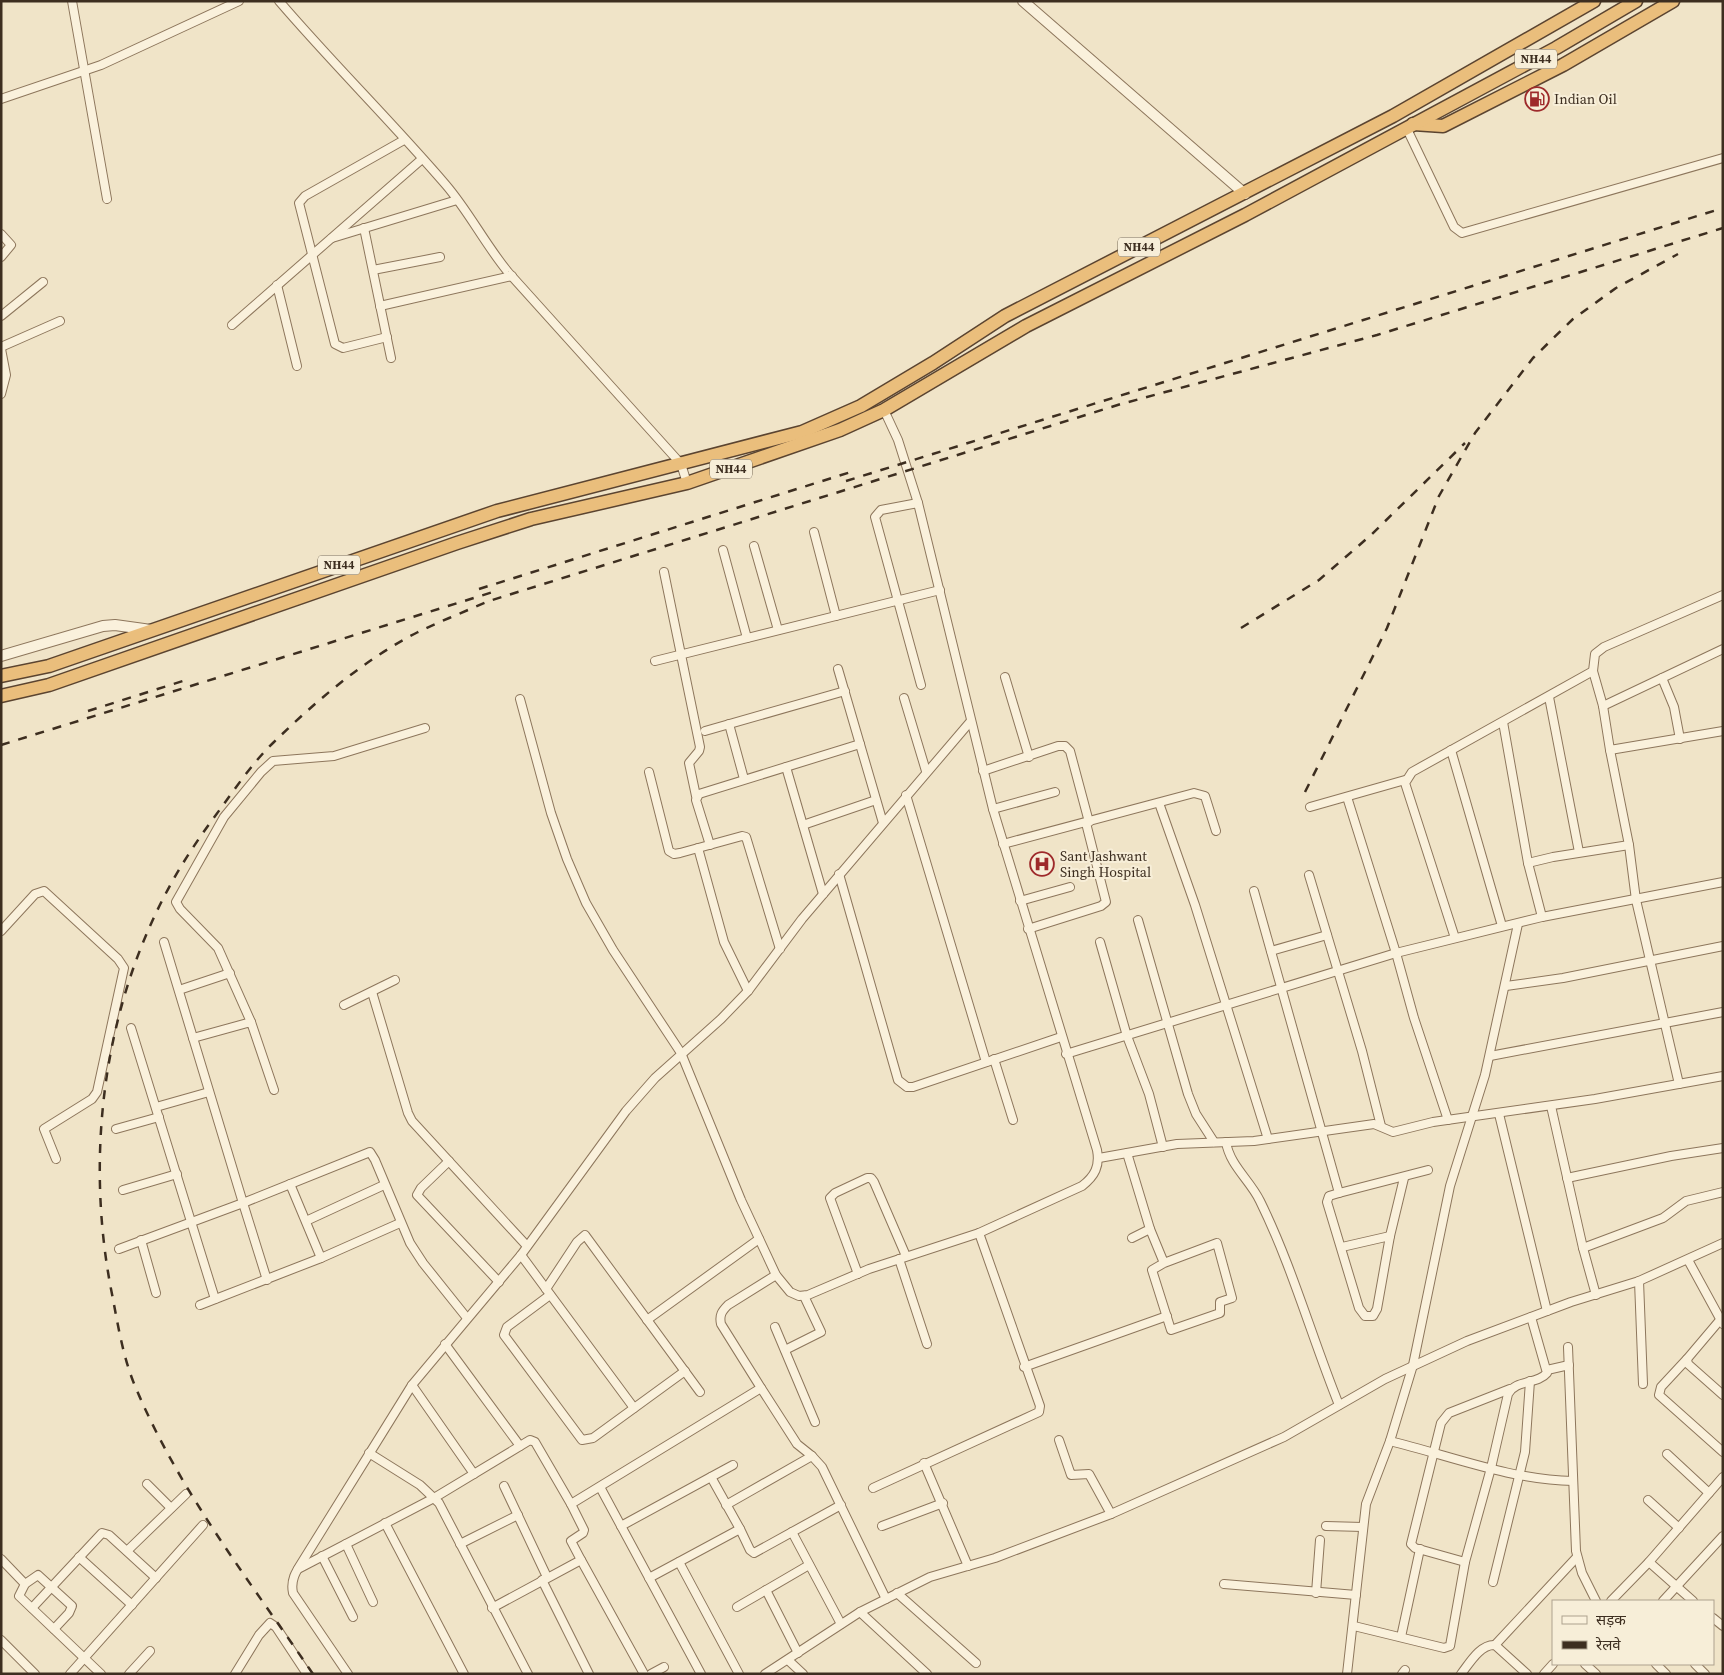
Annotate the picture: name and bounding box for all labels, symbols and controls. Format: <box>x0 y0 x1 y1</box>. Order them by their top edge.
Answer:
road number: NH44 <box>1515 50 1557 68</box>
fuel station icon: Indian Oil <box>1524 86 1550 112</box>
place label: Indian Oil <box>1554 89 1617 109</box>
road number: NH44 <box>1118 238 1160 256</box>
road number: NH44 <box>710 459 752 478</box>
road number: NH44 <box>318 556 360 574</box>
place label: Sant Jashwant Singh Hospital <box>1060 846 1151 882</box>
hospital icon: Sant Jashwant Singh Hospital <box>1029 851 1055 877</box>
legend <box>1552 1600 1714 1665</box>
text: सड़क <box>1596 1609 1626 1630</box>
text: रेलवे <box>1595 1634 1621 1655</box>

